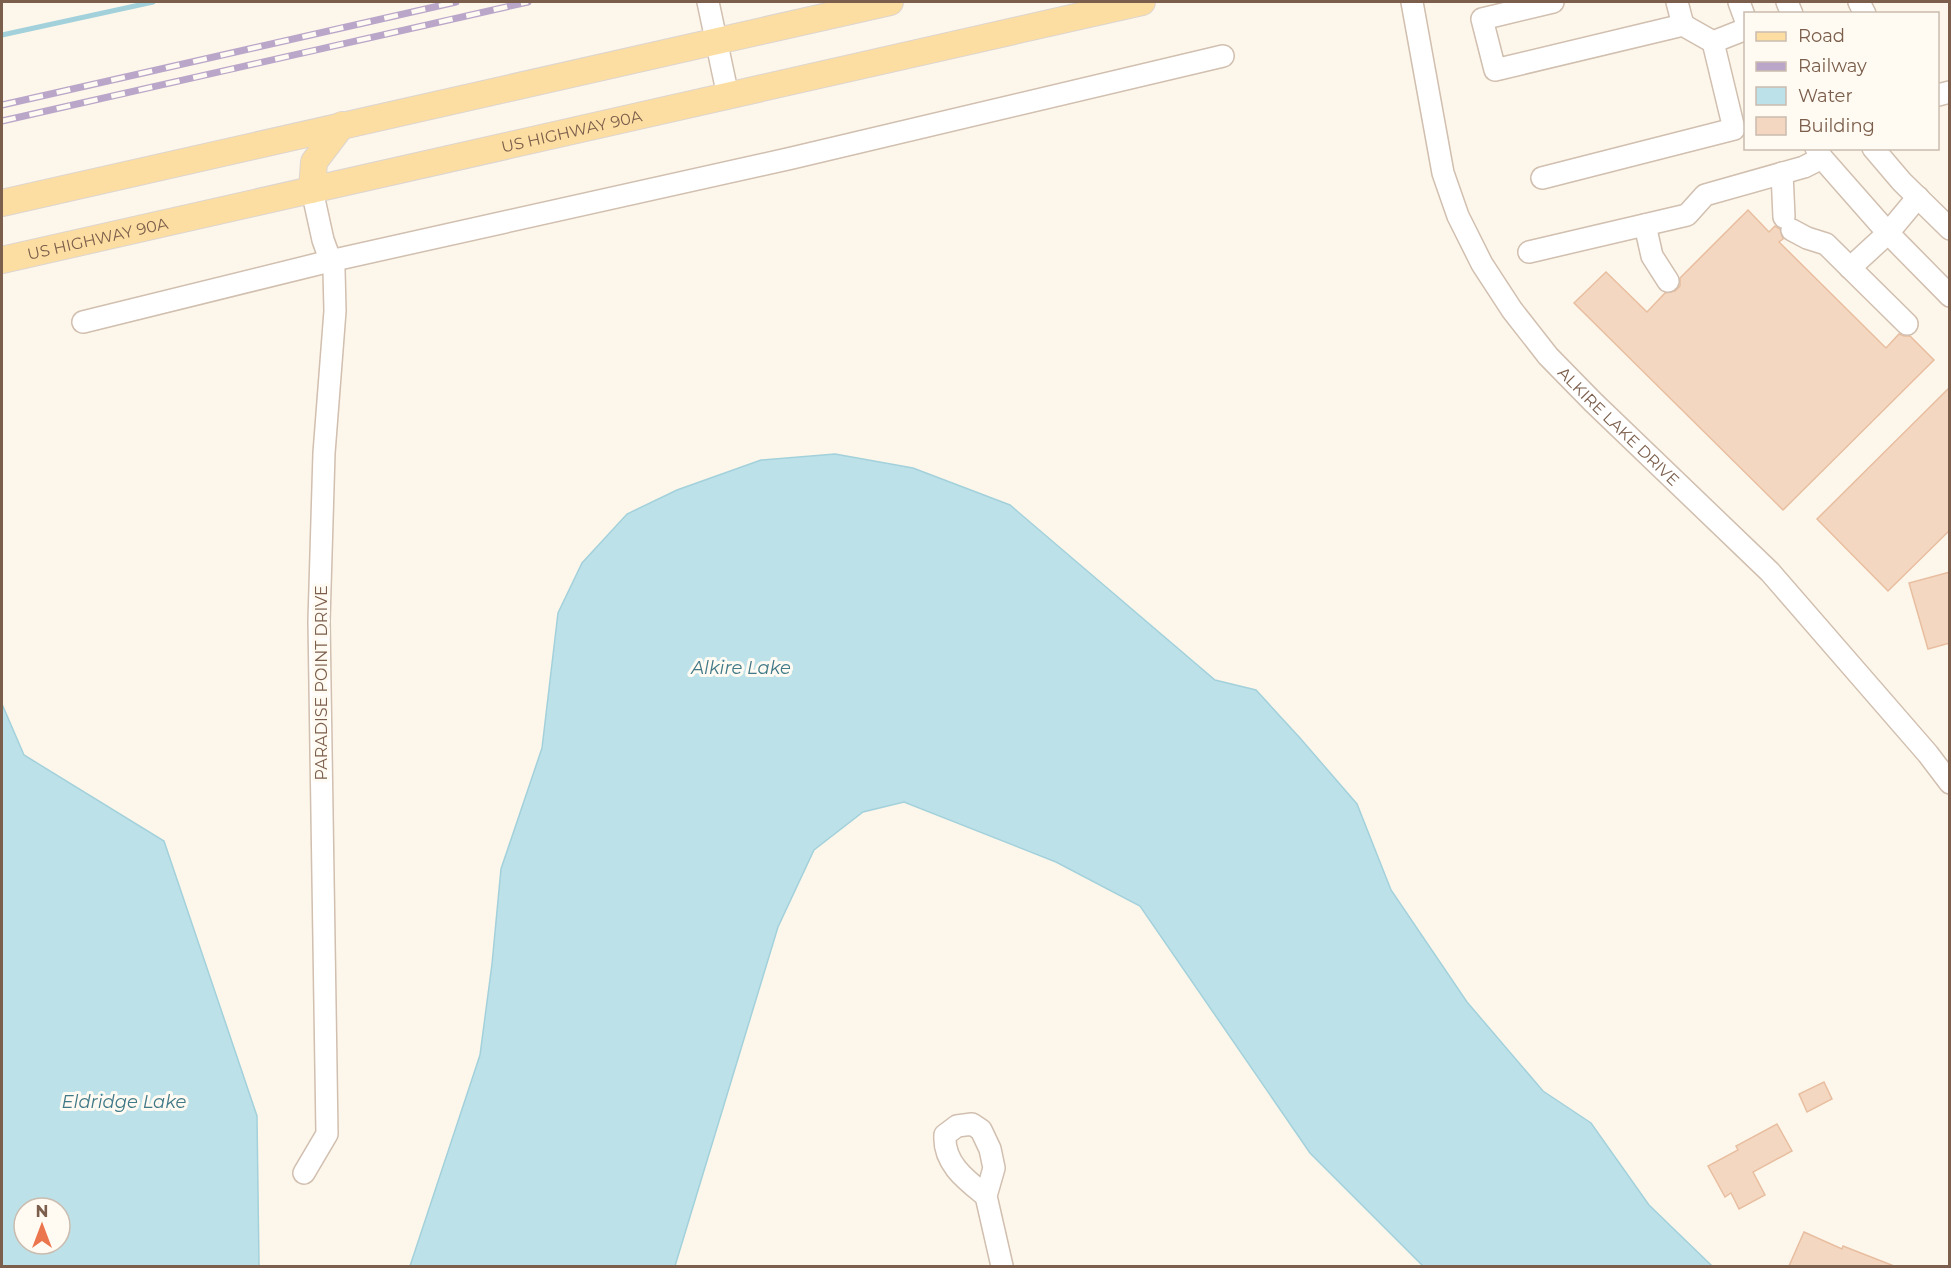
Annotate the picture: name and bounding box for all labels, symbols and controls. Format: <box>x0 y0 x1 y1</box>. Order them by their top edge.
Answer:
legend <box>1744 12 1939 150</box>
text: Road <box>1798 25 1845 47</box>
text: Railway <box>1798 55 1867 77</box>
text: Water <box>1798 85 1853 107</box>
street label: US HIGHWAY 90A <box>499 106 644 156</box>
text: Building <box>1798 115 1875 137</box>
street label: US HIGHWAY 90A <box>25 213 170 264</box>
street label: ALKIRE LAKE DRIVE <box>1554 363 1683 489</box>
street label: PARADISE POINT DRIVE <box>312 585 331 781</box>
water label: Alkire Lake <box>690 657 791 679</box>
water label: Eldridge Lake <box>62 1091 187 1113</box>
north arrow <box>12 1196 72 1256</box>
text: N <box>36 1202 48 1221</box>

